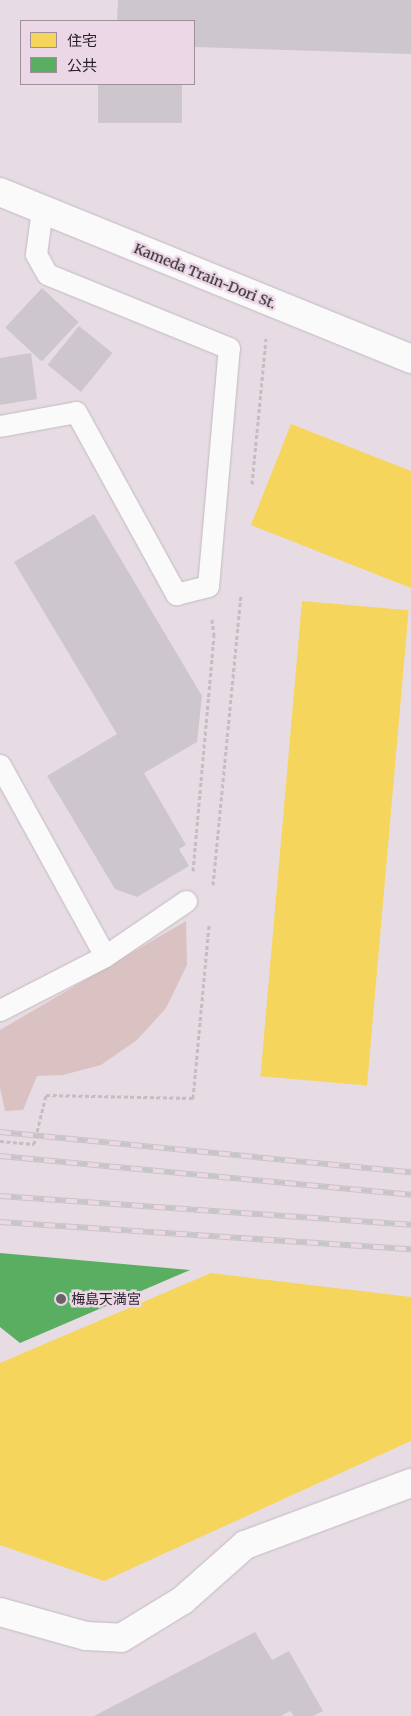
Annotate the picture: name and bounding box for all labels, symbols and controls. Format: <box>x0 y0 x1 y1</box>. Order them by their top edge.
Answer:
legend <box>20 20 195 85</box>
text: 住宅 <box>67 31 97 50</box>
text: 公共 <box>67 56 97 75</box>
street label: Kameda Train-Dori St. <box>131 240 279 312</box>
place label: 梅島天満宮 <box>71 1291 141 1307</box>
marker: 梅島天満宮 <box>55 1293 67 1305</box>

